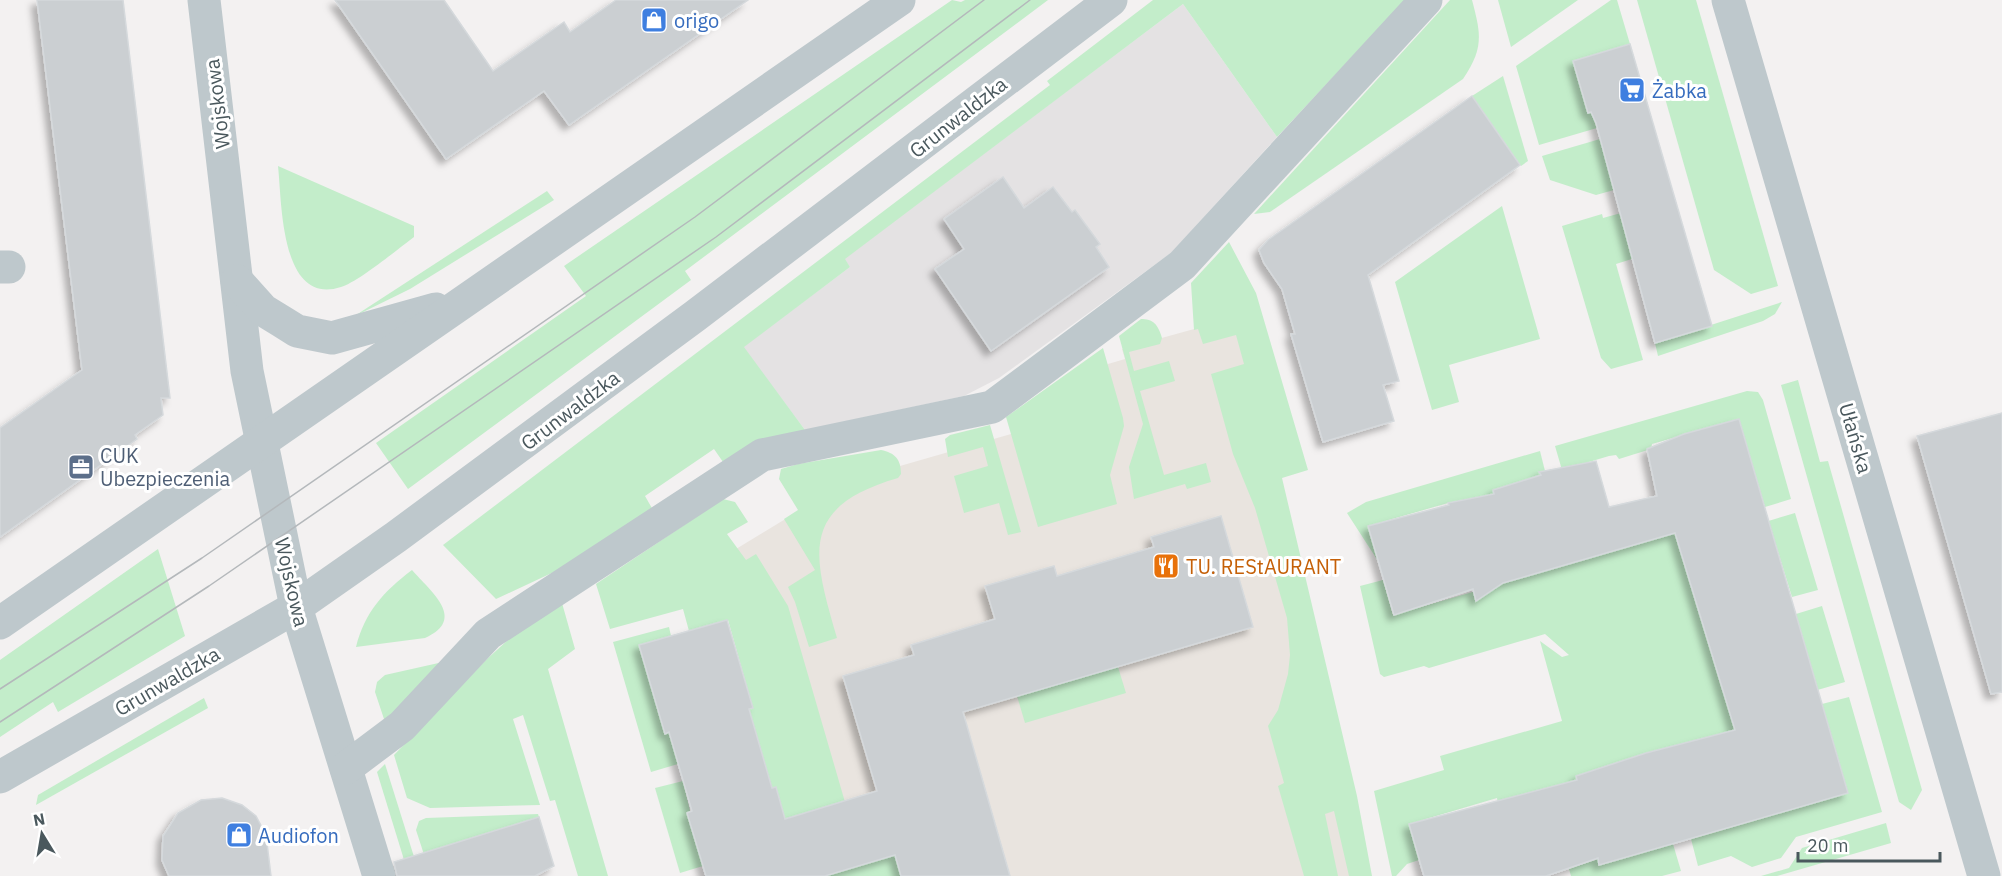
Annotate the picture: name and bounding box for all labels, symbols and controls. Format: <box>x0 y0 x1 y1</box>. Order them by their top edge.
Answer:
shop icon: origo <box>639 5 669 35</box>
place label: origo <box>674 7 719 34</box>
street label: Wojskowa <box>198 57 236 151</box>
street label: Grunwaldzka <box>904 70 1013 164</box>
supermarket icon: Żabka <box>1617 75 1647 105</box>
place label: Żabka <box>1652 77 1707 104</box>
street label: Grunwaldzka <box>515 364 625 456</box>
street label: Ułańska <box>1833 400 1879 477</box>
place label: CUK Ubezpieczenia <box>100 442 230 492</box>
office icon: CUK Ubezpieczenia <box>66 452 96 482</box>
street label: Wojskowa <box>269 535 315 629</box>
restaurant icon: TU. REStAURANT <box>1151 551 1181 581</box>
place label: TU. REStAURANT <box>1186 553 1341 580</box>
street label: Grunwaldzka <box>110 640 225 722</box>
north arrow <box>12 804 72 864</box>
text: N <box>32 808 47 830</box>
shop icon: Audiofon <box>224 820 254 850</box>
place label: Audiofon <box>258 822 339 849</box>
scale bar <box>1798 825 1940 863</box>
text: 20 m <box>1807 834 1849 857</box>

